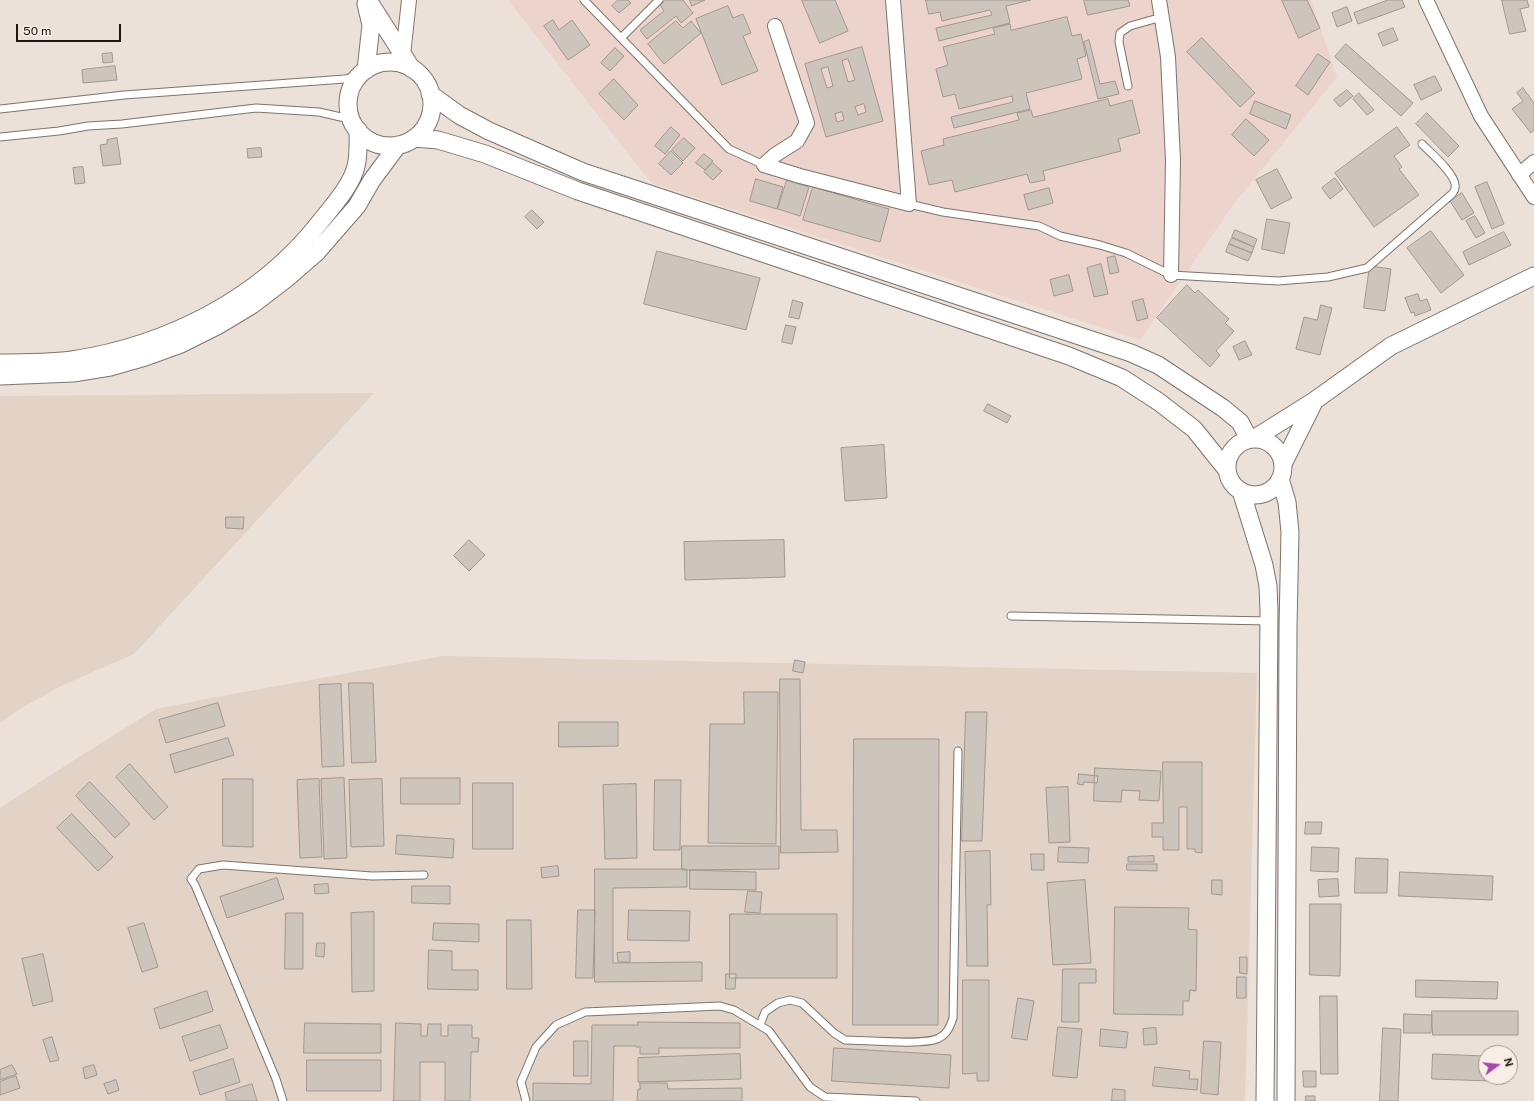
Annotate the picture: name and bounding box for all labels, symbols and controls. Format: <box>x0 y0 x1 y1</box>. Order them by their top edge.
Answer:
scale bar <box>18 16 123 42</box>
text: 50 m <box>23 24 51 38</box>
north arrow <box>1478 1045 1518 1085</box>
text: N <box>1502 1056 1516 1068</box>

